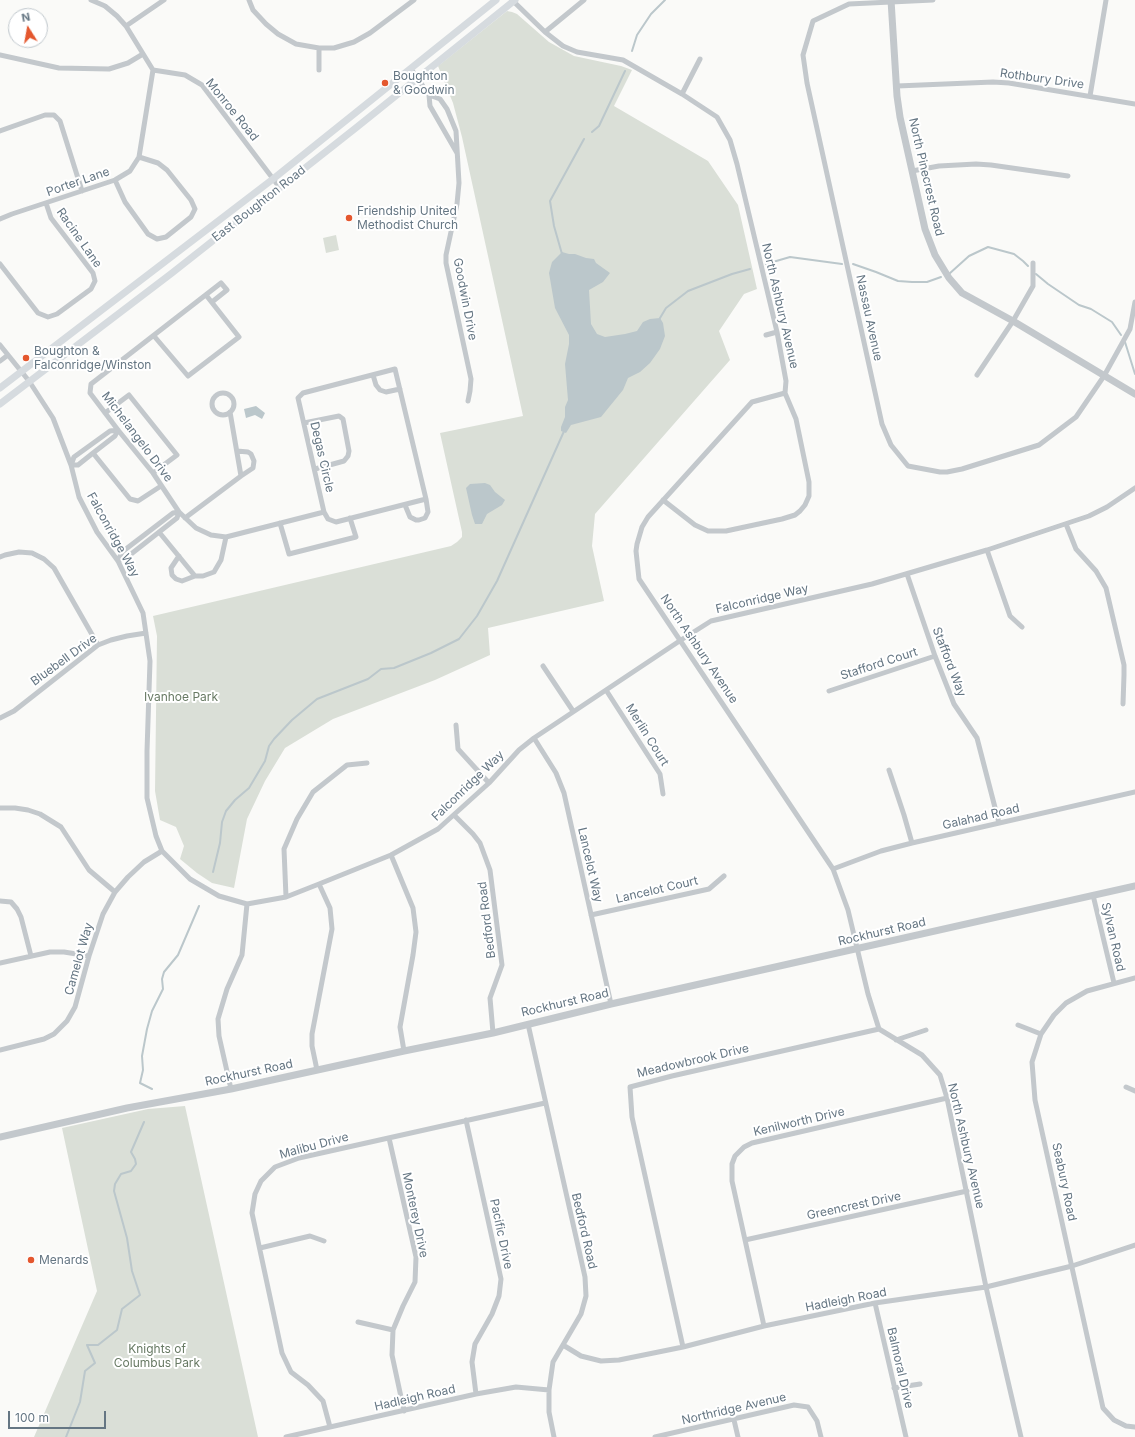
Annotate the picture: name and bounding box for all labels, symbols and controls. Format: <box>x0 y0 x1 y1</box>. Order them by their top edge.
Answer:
north arrow <box>8 8 48 48</box>
text: N <box>20 10 31 25</box>
street label: Rothbury Drive <box>999 66 1085 92</box>
place label: Boughton & Goodwin <box>393 69 455 97</box>
street label: Monroe Road <box>203 76 261 144</box>
marker: Boughton & Goodwin <box>380 78 390 88</box>
street label: North Pinecrest Road <box>905 117 947 237</box>
street label: East Boughton Road <box>209 163 309 245</box>
street label: Porter Lane <box>45 164 111 200</box>
place label: Friendship United Methodist Church <box>357 204 458 232</box>
street label: Racine Lane <box>53 206 105 270</box>
marker: Friendship United Methodist Church <box>344 213 354 223</box>
street label: North Ashbury Avenue <box>759 242 801 370</box>
street label: Goodwin Drive <box>450 257 480 341</box>
street label: Nassau Avenue <box>853 274 885 362</box>
place label: Boughton & Falconridge/Winston <box>34 344 151 372</box>
marker: Boughton & Falconridge/Winston <box>21 353 31 363</box>
street label: Michelangelo Drive <box>98 389 176 485</box>
street label: Degas Circle <box>307 420 337 494</box>
street label: Falconridge Way <box>84 490 142 580</box>
street label: Falconridge Way <box>714 581 810 617</box>
street label: North Ashbury Avenue <box>657 592 741 706</box>
street label: Stafford Way <box>929 625 969 699</box>
street label: Bluebell Drive <box>28 631 100 689</box>
street label: Stafford Court <box>839 645 919 683</box>
park label: Ivanhoe Park <box>144 690 218 704</box>
street label: Merlin Court <box>622 701 672 769</box>
street label: Falconridge Way <box>429 748 507 824</box>
street label: Galahad Road <box>941 801 1021 833</box>
street label: Lancelot Way <box>574 826 606 904</box>
street label: Lancelot Court <box>615 874 699 906</box>
street label: Bedford Road <box>475 881 499 959</box>
street label: Sylvan Road <box>1098 901 1128 973</box>
street label: Rockhurst Road <box>837 915 927 949</box>
street label: Camelot Way <box>62 921 96 997</box>
street label: Rockhurst Road <box>520 986 610 1020</box>
street label: Meadowbrook Drive <box>636 1041 750 1081</box>
street label: Rockhurst Road <box>204 1057 294 1089</box>
street label: North Ashbury Avenue <box>945 1082 987 1210</box>
street label: Kenilworth Drive <box>752 1105 846 1139</box>
street label: Malibu Drive <box>278 1130 350 1162</box>
street label: Seabury Road <box>1049 1141 1079 1223</box>
street label: Monterey Drive <box>399 1171 431 1259</box>
street label: Greencrest Drive <box>806 1189 902 1223</box>
street label: Bedford Road <box>568 1192 600 1270</box>
street label: Pacific Drive <box>487 1198 515 1270</box>
place label: Menards <box>39 1253 89 1267</box>
marker: Menards <box>26 1255 36 1265</box>
street label: Hadleigh Road <box>804 1285 888 1315</box>
street label: Balmoral Drive <box>884 1326 916 1410</box>
park label: Knights of Columbus Park <box>114 1342 200 1370</box>
street label: Hadleigh Road <box>373 1382 457 1414</box>
street label: Northridge Avenue <box>680 1390 788 1428</box>
scale bar <box>10 1403 108 1429</box>
text: 100 m <box>15 1410 49 1425</box>

